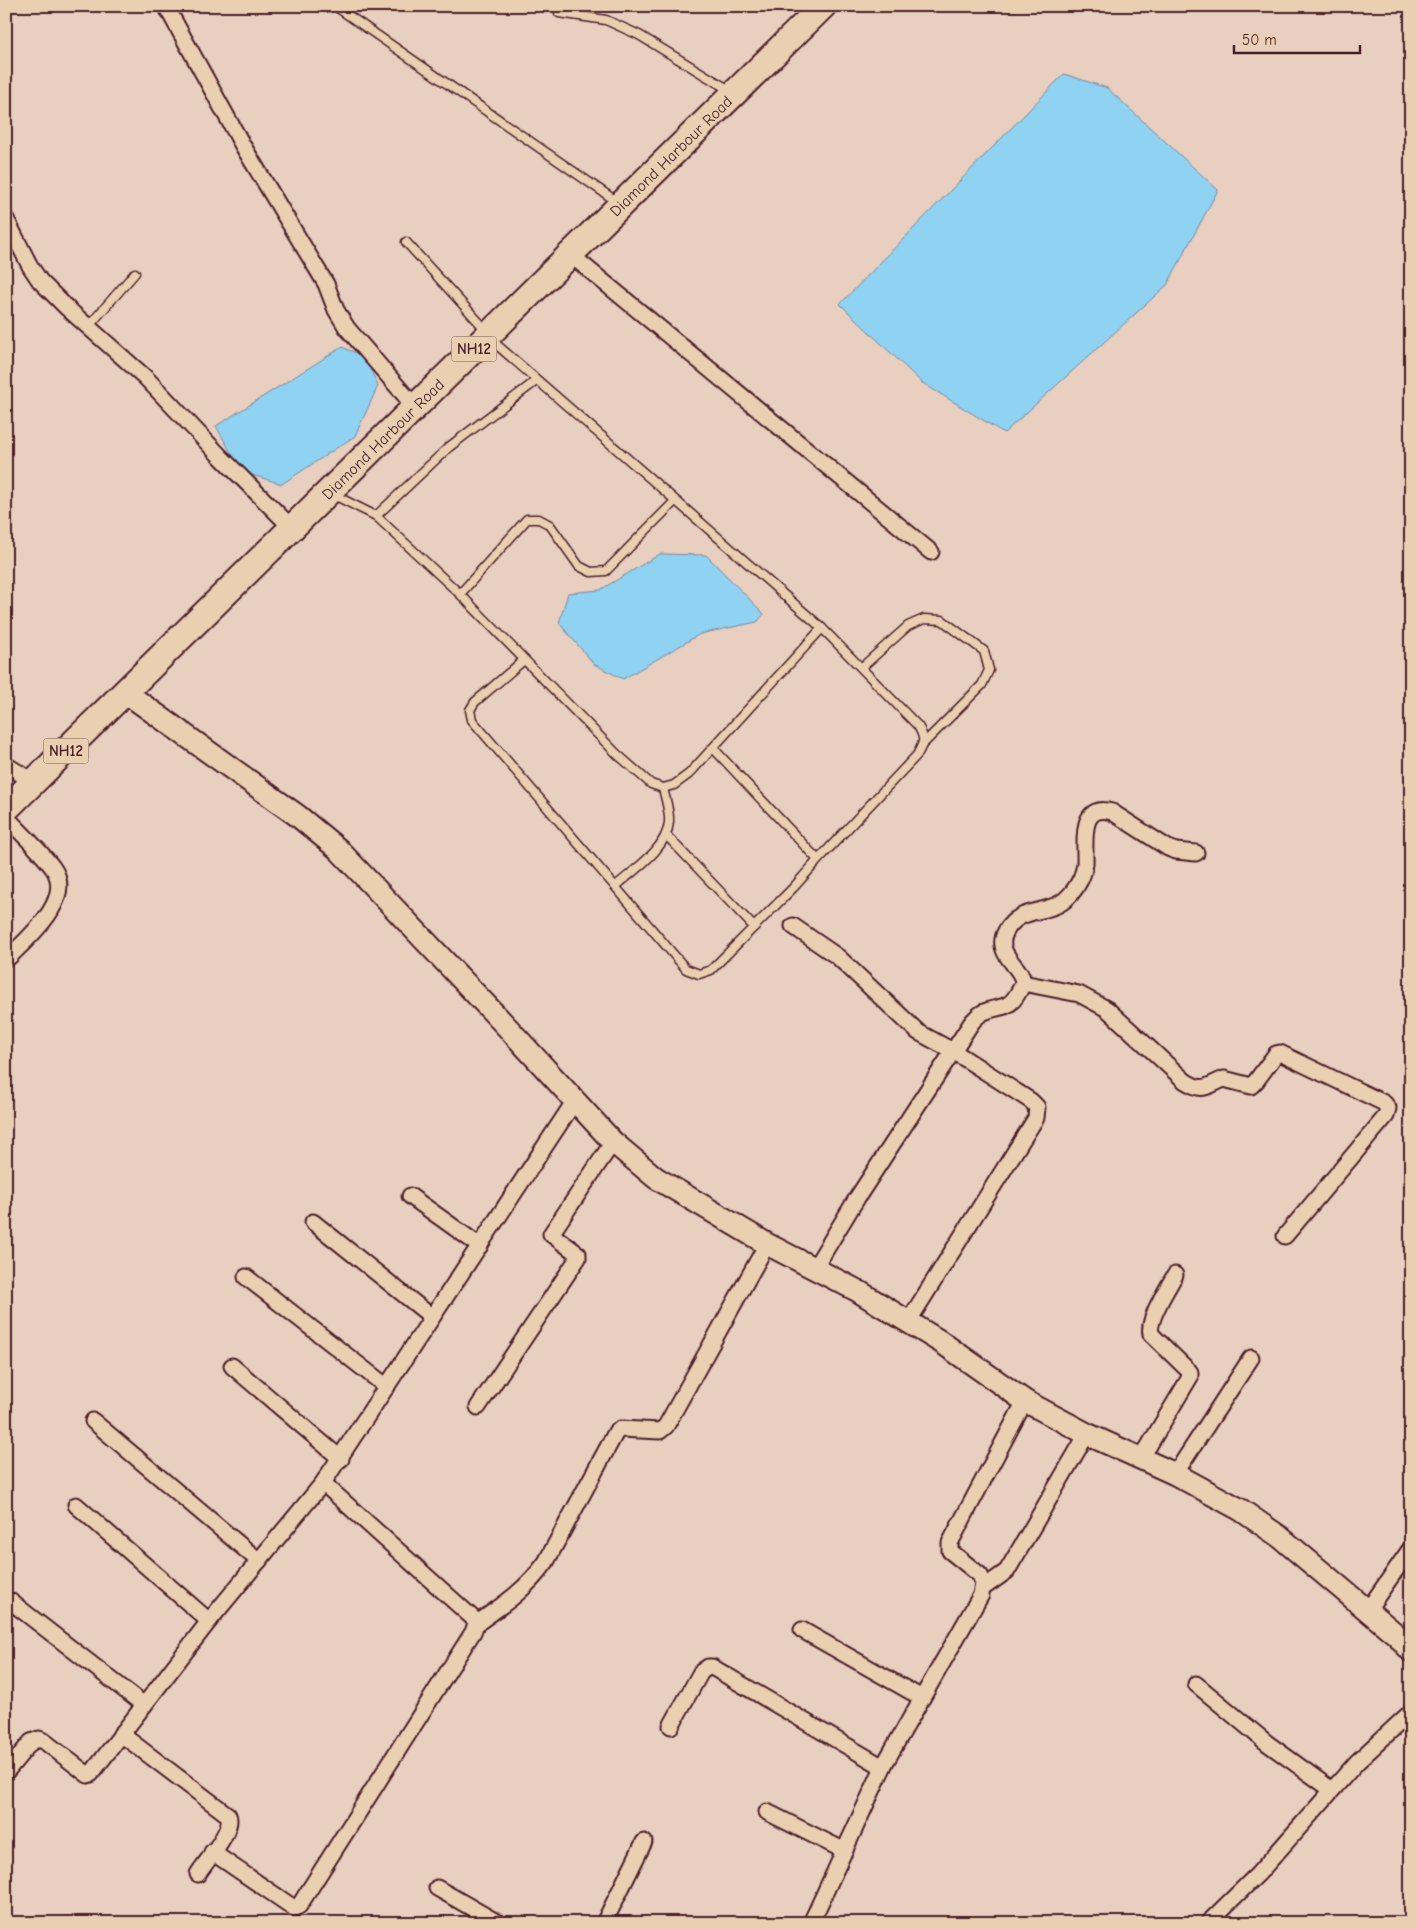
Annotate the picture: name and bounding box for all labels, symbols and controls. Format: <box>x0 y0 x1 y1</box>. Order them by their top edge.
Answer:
scale bar <box>1234 22 1361 54</box>
text: 50 m <box>1242 31 1277 49</box>
street label: Diamond Harbour Road <box>607 92 736 220</box>
road number: NH12 <box>452 336 496 362</box>
street label: Diamond Harbour Road <box>318 376 448 504</box>
road number: NH12 <box>44 738 88 764</box>

